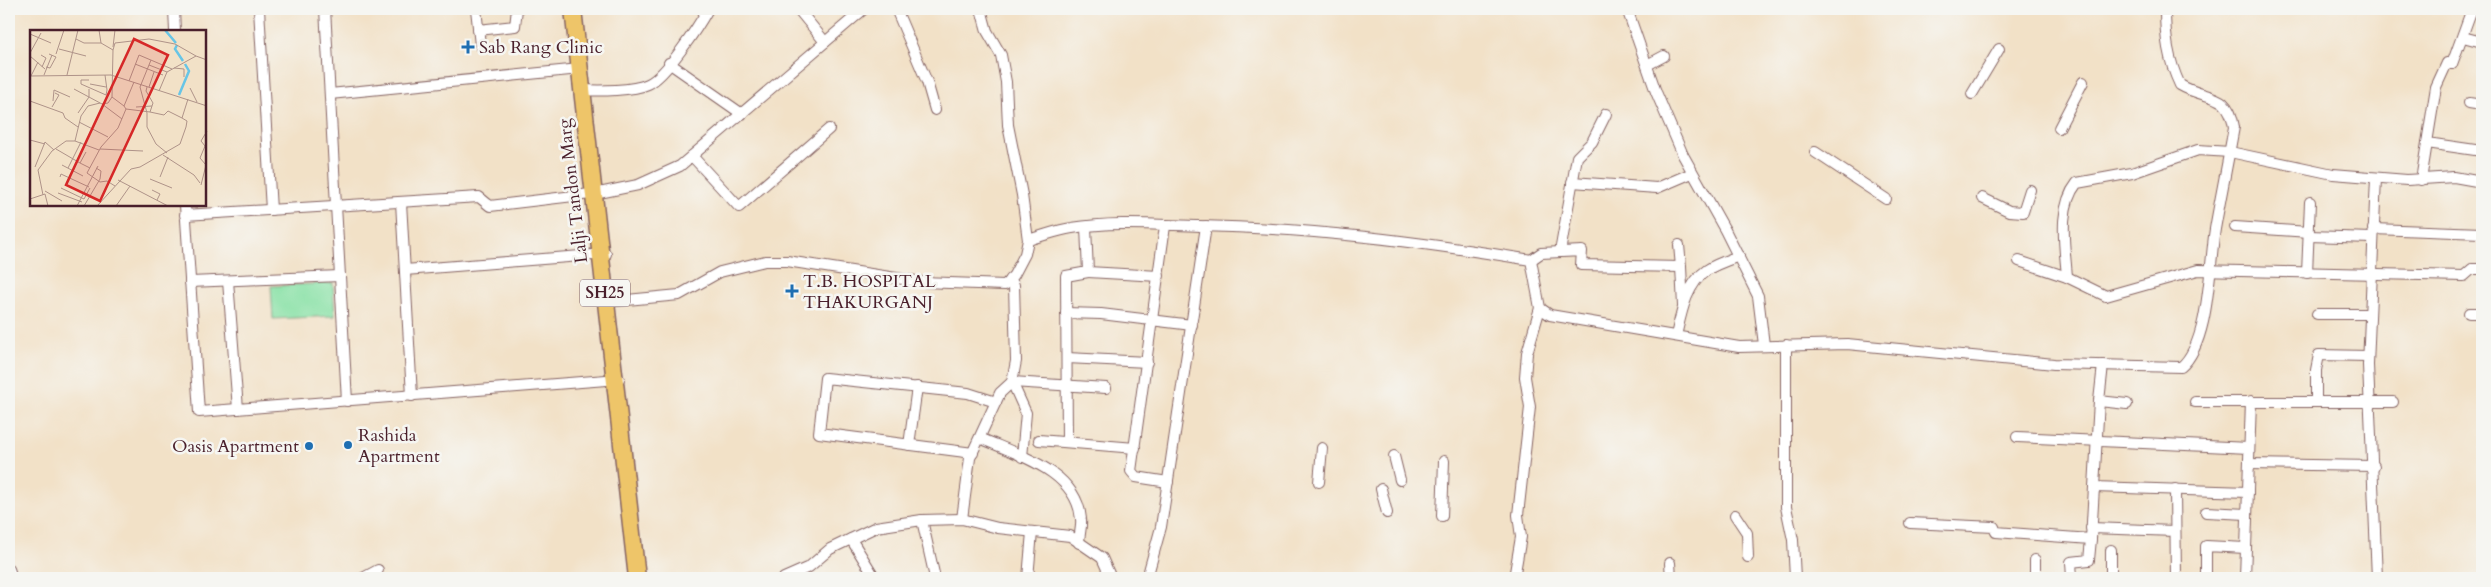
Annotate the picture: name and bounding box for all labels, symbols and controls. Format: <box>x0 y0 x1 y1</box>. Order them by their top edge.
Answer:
inset map <box>30 30 206 206</box>
place label: Sab Rang Clinic <box>479 35 603 60</box>
marker: Sab Rang Clinic <box>461 40 475 54</box>
street label: Lalji Tandon Marg <box>552 117 594 265</box>
place label: T.B. HOSPITAL THAKURGANJ <box>803 269 936 315</box>
road number: SH25 <box>580 280 630 306</box>
marker: T.B. HOSPITAL THAKURGANJ <box>785 284 799 298</box>
place label: Rashida Apartment <box>358 423 440 469</box>
place label: Oasis Apartment <box>172 434 299 459</box>
marker: Rashida Apartment <box>342 439 354 451</box>
marker: Oasis Apartment <box>303 440 315 452</box>

